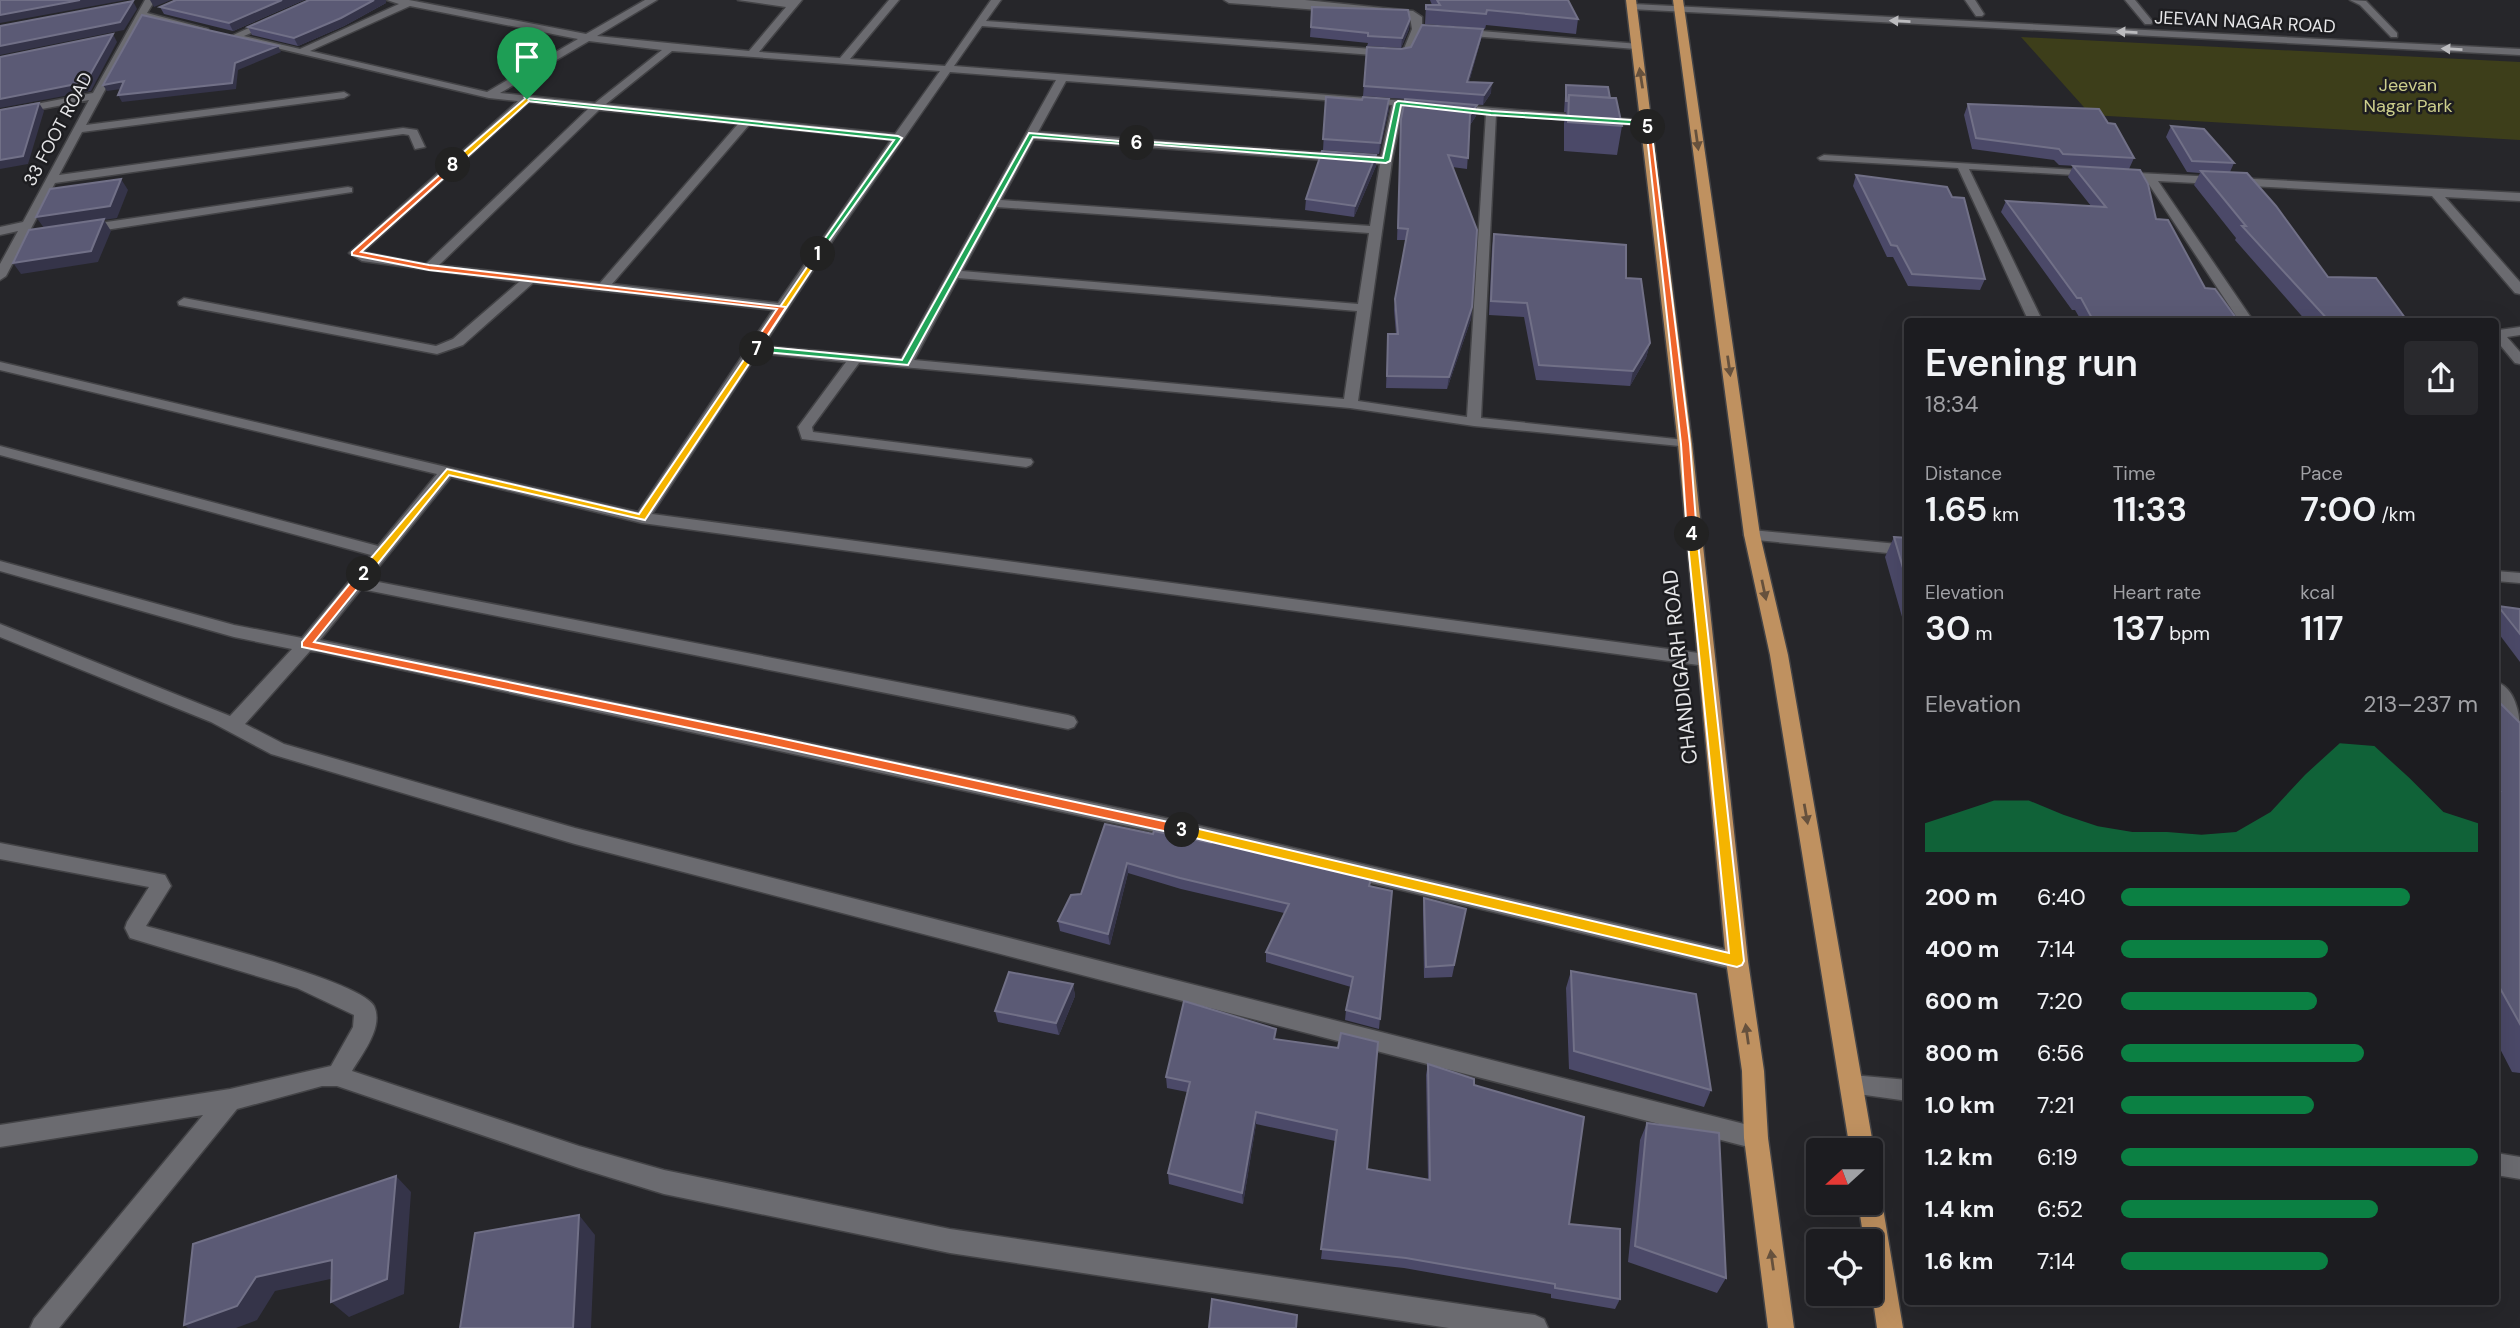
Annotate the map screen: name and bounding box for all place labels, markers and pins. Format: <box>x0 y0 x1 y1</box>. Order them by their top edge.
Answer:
pin <box>497 27 557 99</box>
pin: 5 <box>1630 110 1666 144</box>
pin: 6 <box>1120 125 1154 160</box>
pin: 8 <box>435 148 470 182</box>
pin: 1 <box>800 236 836 272</box>
pin: 7 <box>740 332 774 366</box>
pin: 4 <box>1674 516 1710 552</box>
pin: 2 <box>346 556 382 592</box>
pin: 3 <box>1164 812 1200 848</box>

